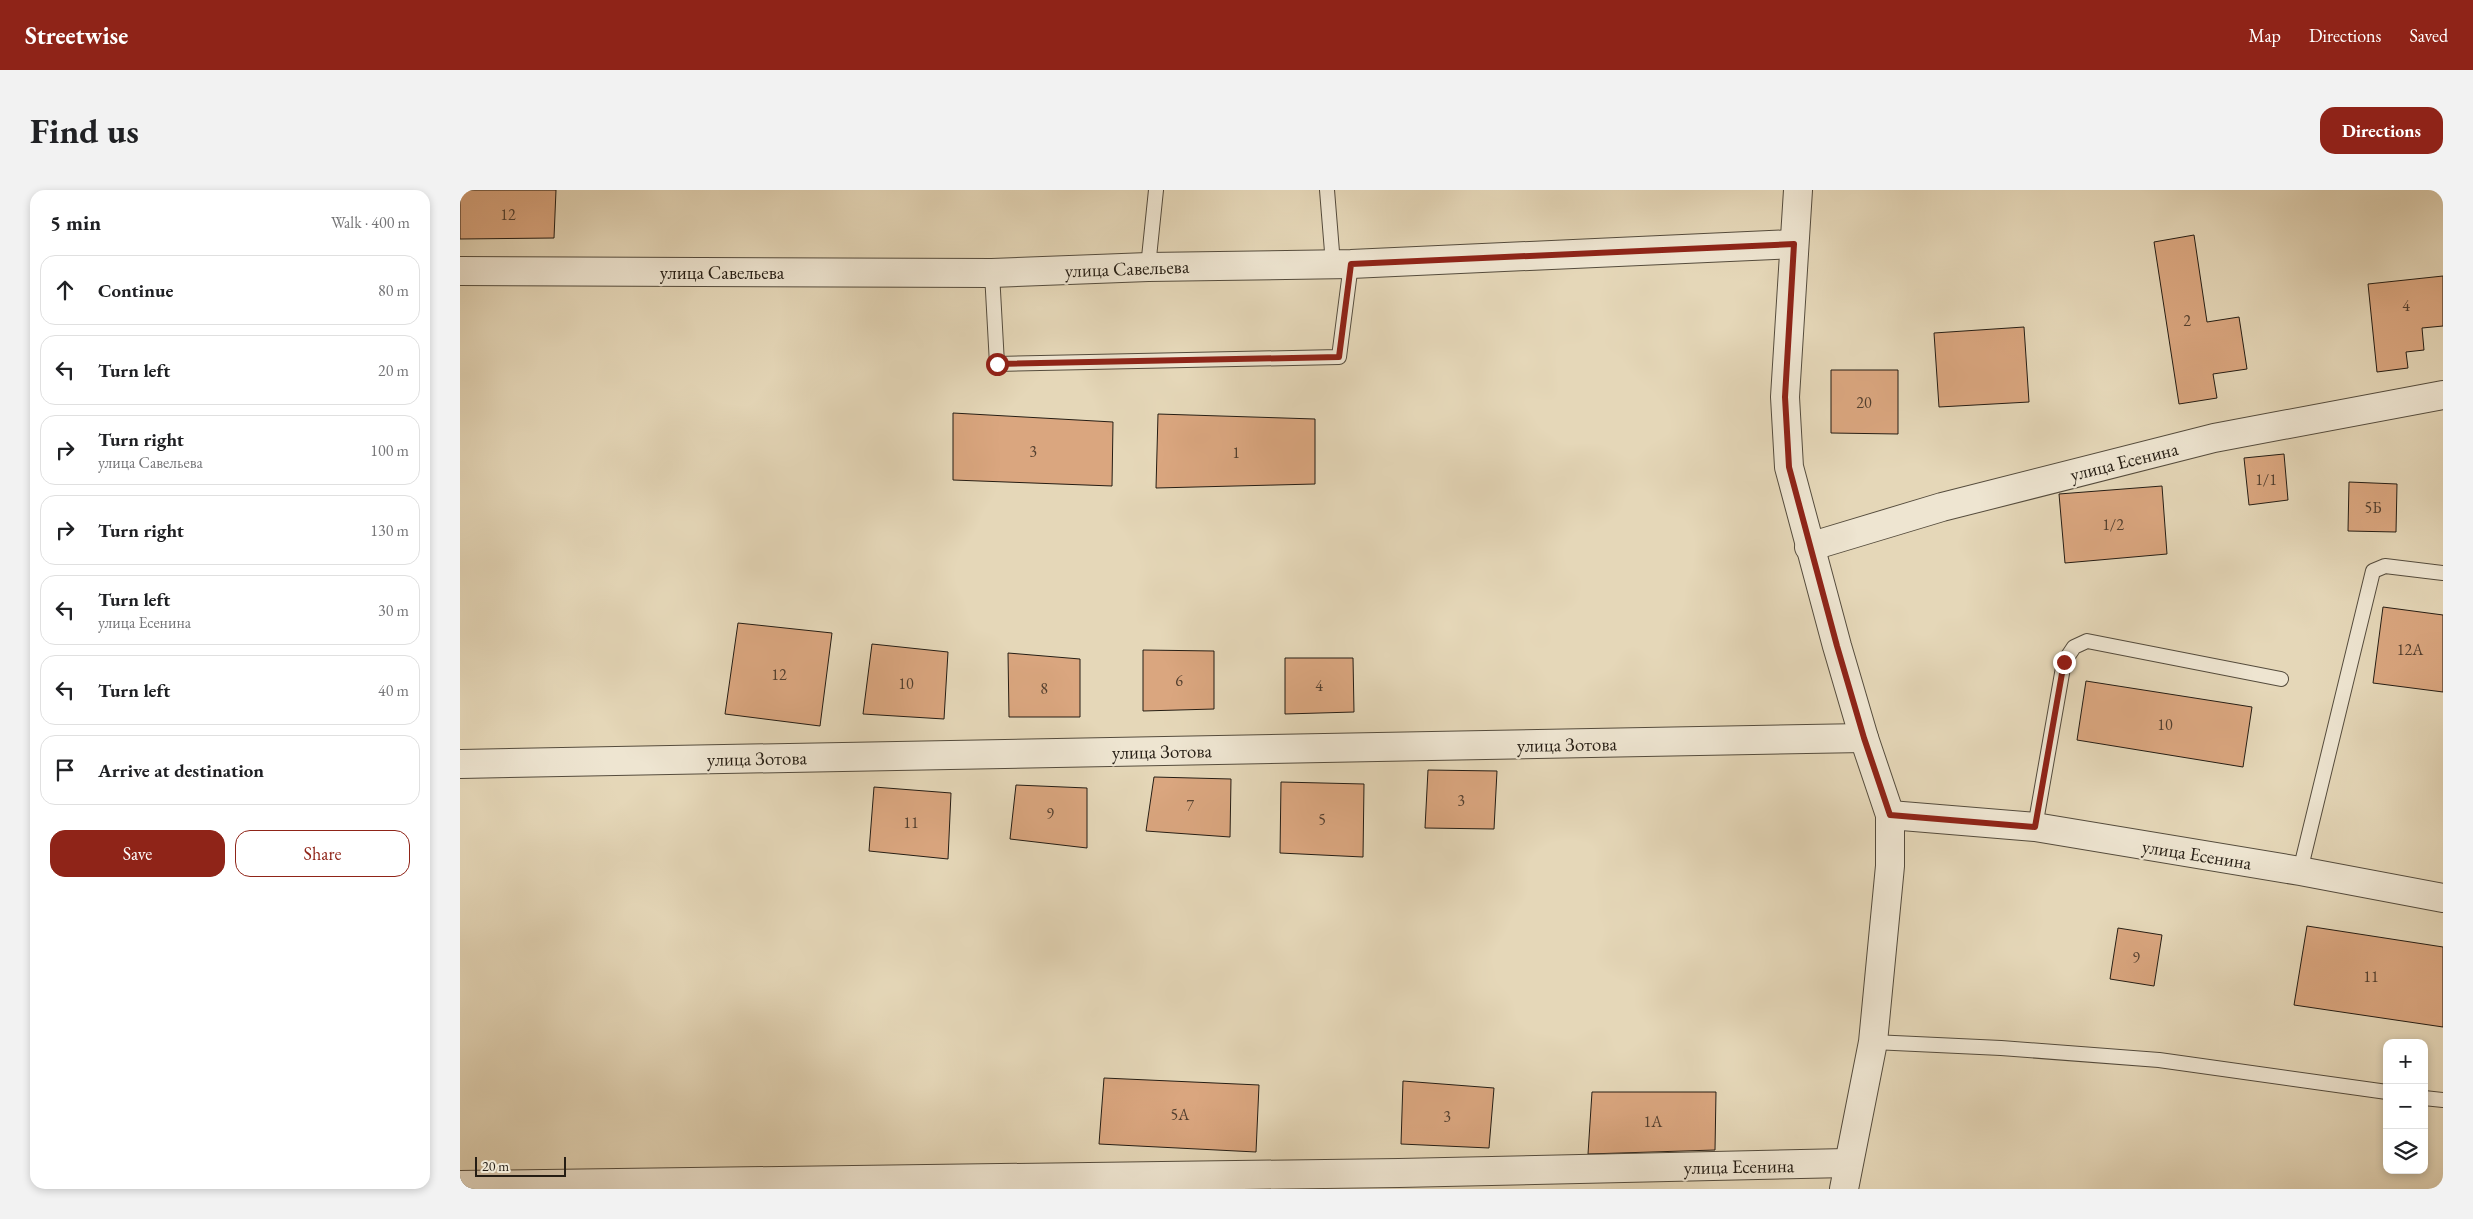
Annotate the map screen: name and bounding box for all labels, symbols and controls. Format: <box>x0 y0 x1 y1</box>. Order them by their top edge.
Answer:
text: Streetwise <box>25 20 128 51</box>
text: Map <box>2249 24 2281 47</box>
text: Directions <box>2309 24 2381 47</box>
text: Saved <box>2409 24 2448 47</box>
button: Directions <box>2320 107 2443 154</box>
text: Find us <box>30 108 139 153</box>
house number: 12 <box>500 204 516 225</box>
text: 5 min <box>50 209 101 236</box>
text: Walk · 400 m <box>331 212 410 233</box>
street label: улица Савельева <box>1064 254 1190 283</box>
street label: улица Савельева <box>660 260 785 285</box>
icon: ahead <box>51 276 79 304</box>
text: Continue <box>98 278 173 303</box>
text: 80 m <box>378 280 409 301</box>
house number: 4 <box>2402 295 2410 316</box>
house number: 2 <box>2183 310 2191 331</box>
route start <box>986 353 1009 376</box>
icon: left <box>51 356 79 384</box>
text: Turn left <box>98 358 170 383</box>
text: 20 m <box>378 360 409 381</box>
house number: 20 <box>1856 392 1872 413</box>
text: Turn right <box>98 427 184 452</box>
icon: right <box>51 436 79 464</box>
street label: улица Есенина <box>2067 436 2181 487</box>
text: 100 m <box>370 440 409 461</box>
house number: 3 <box>1029 441 1037 462</box>
house number: 1 <box>1232 442 1240 463</box>
text: улица Савельева <box>98 452 203 473</box>
house number: 1/1 <box>2255 469 2277 490</box>
house number: 5Б <box>2364 497 2382 518</box>
house number: 1/2 <box>2102 514 2124 535</box>
icon: right <box>51 516 79 544</box>
text: Turn right <box>98 518 184 543</box>
text: 130 m <box>370 520 409 541</box>
text: Turn left <box>98 587 170 612</box>
icon: left <box>51 596 79 624</box>
text: 30 m <box>378 600 409 621</box>
text: улица Есенина <box>98 612 191 633</box>
house number: 12А <box>2397 639 2424 660</box>
route end <box>2053 651 2076 674</box>
house number: 12 <box>771 664 787 685</box>
house number: 6 <box>1175 670 1183 691</box>
house number: 10 <box>898 673 914 694</box>
house number: 4 <box>1315 675 1323 696</box>
icon: left <box>51 676 79 704</box>
text: Turn left <box>98 678 170 703</box>
house number: 8 <box>1040 678 1048 699</box>
text: 40 m <box>378 680 409 701</box>
house number: 10 <box>2157 714 2173 735</box>
street label: улица Зотова <box>1517 731 1618 758</box>
street label: улица Зотова <box>1112 738 1213 765</box>
street label: улица Зотова <box>707 745 808 772</box>
icon: arrive <box>51 756 79 784</box>
text: Arrive at destination <box>98 758 264 783</box>
house number: 3 <box>1457 790 1465 811</box>
house number: 7 <box>1186 795 1194 816</box>
house number: 9 <box>1046 803 1054 824</box>
house number: 5 <box>1318 809 1326 830</box>
house number: 11 <box>903 812 919 833</box>
button: Save <box>50 830 225 877</box>
button: Share <box>235 830 410 877</box>
street label: улица Есенина <box>2140 833 2254 876</box>
house number: 9 <box>2132 947 2140 968</box>
house number: 11 <box>2363 966 2379 987</box>
map controls <box>2383 1039 2428 1174</box>
button: + <box>2383 1039 2428 1084</box>
button: − <box>2383 1084 2428 1129</box>
house number: 5А <box>1171 1104 1190 1125</box>
house number: 3 <box>1443 1106 1451 1127</box>
house number: 1А <box>1644 1111 1663 1132</box>
button: layers <box>2383 1129 2428 1174</box>
street label: улица Есенина <box>1684 1153 1795 1180</box>
scale bar <box>475 1154 566 1177</box>
text: 20 m <box>482 1157 509 1175</box>

